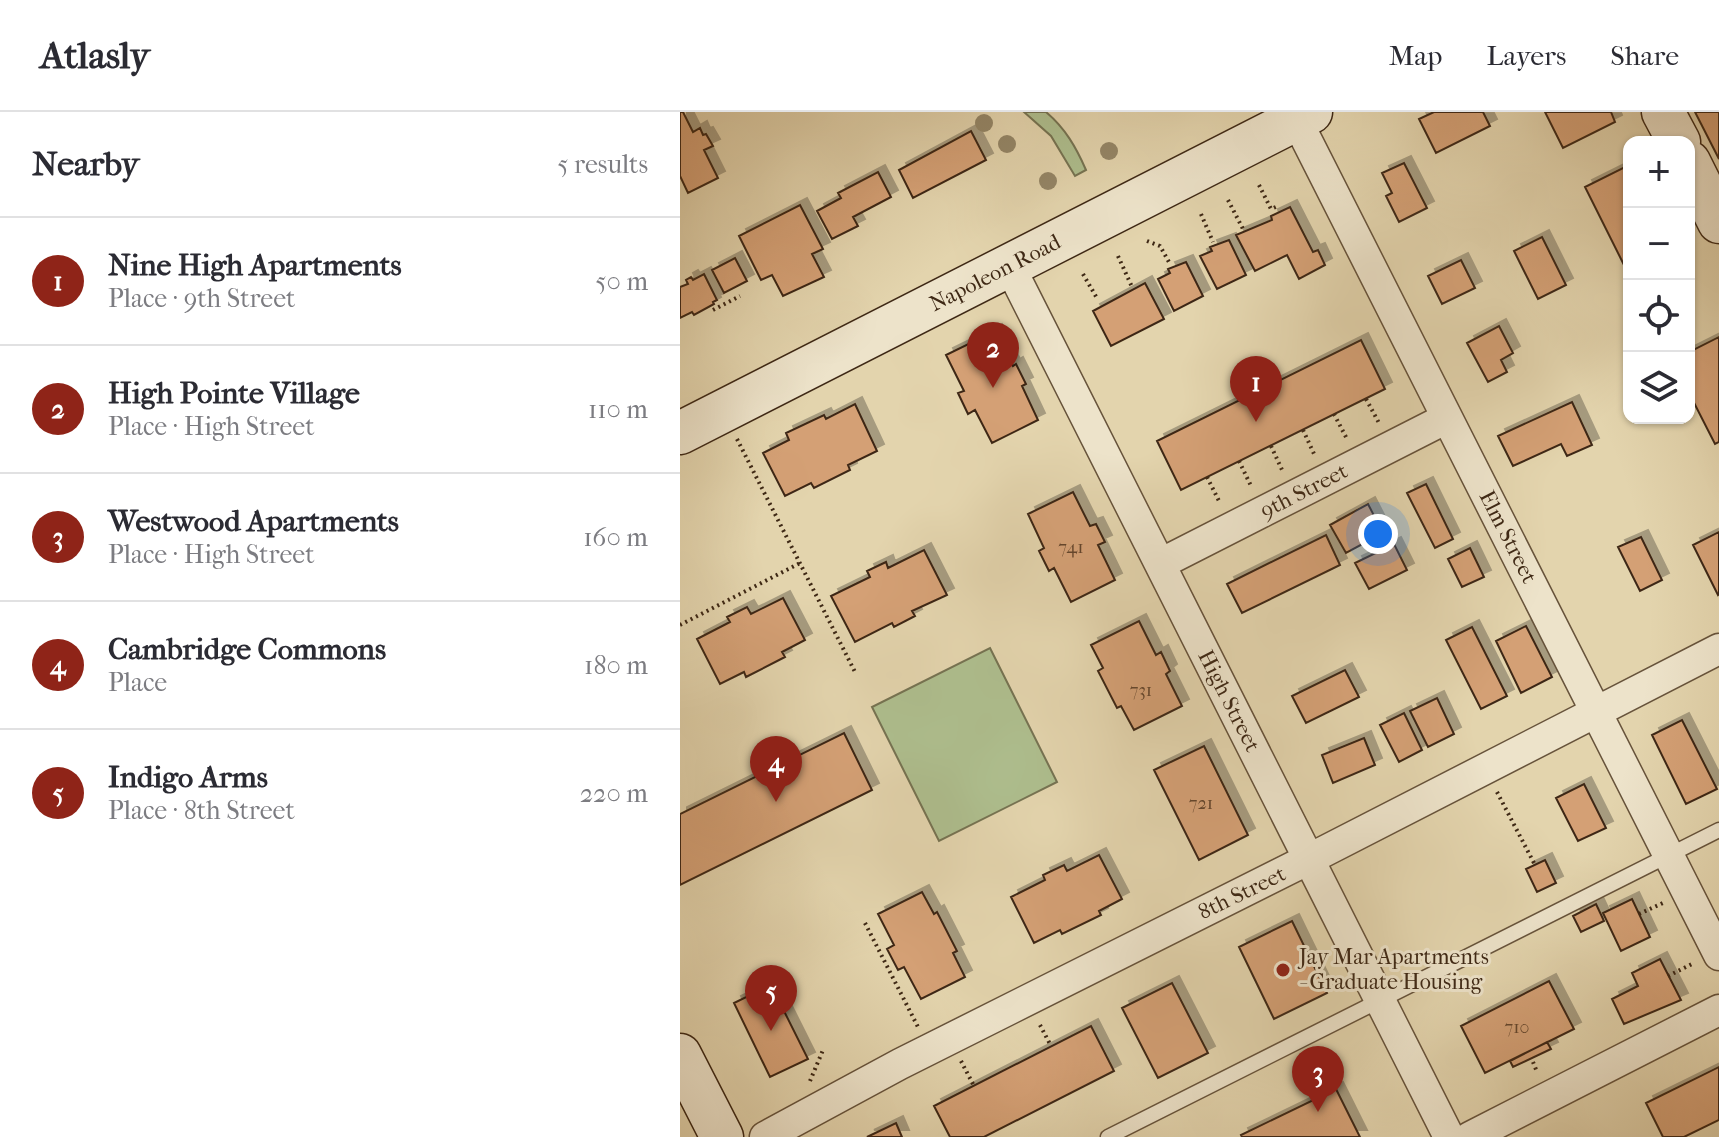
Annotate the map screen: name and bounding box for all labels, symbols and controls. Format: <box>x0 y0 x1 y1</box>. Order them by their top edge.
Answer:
text: Atlasly <box>40 33 150 78</box>
text: Map <box>1389 39 1442 72</box>
text: Layers <box>1486 39 1566 72</box>
text: Share <box>1610 39 1679 72</box>
map controls <box>1623 136 1695 424</box>
button: + <box>1623 136 1695 208</box>
text: Nearby <box>32 144 139 184</box>
text: 5 results <box>557 149 648 180</box>
button: − <box>1623 208 1695 280</box>
street label: Napoleon Road <box>925 228 1066 317</box>
text: Nine High Apartments <box>108 248 401 283</box>
text: 1 <box>53 266 63 297</box>
text: 50 m <box>595 266 648 297</box>
button: locate <box>1623 280 1695 352</box>
text: Place · 9th Street <box>108 283 295 314</box>
pin: 2 <box>967 322 1019 388</box>
button: layers <box>1623 352 1695 424</box>
pin: 1 <box>1230 356 1282 422</box>
text: High Pointe Village <box>108 376 360 411</box>
text: 2 <box>51 394 65 425</box>
text: 110 m <box>588 394 648 425</box>
text: Place · High Street <box>108 411 314 442</box>
street label: 9th Street <box>1256 458 1352 524</box>
street label: Elm Street <box>1474 486 1542 588</box>
text: Westwood Apartments <box>108 504 399 539</box>
your location <box>1358 514 1398 554</box>
text: 3 <box>53 522 63 553</box>
text: 160 m <box>583 522 648 553</box>
house number: 741 <box>1058 537 1084 558</box>
text: Place · High Street <box>108 539 314 570</box>
text: Cambridge Commons <box>108 632 386 667</box>
street label: High Street <box>1192 646 1266 756</box>
text: 4 <box>50 650 66 681</box>
text: 180 m <box>584 650 648 681</box>
text: Place <box>108 667 167 698</box>
house number: 731 <box>1130 680 1152 701</box>
pin: 4 <box>750 736 802 802</box>
text: Indigo Arms <box>108 760 268 795</box>
text: 5 <box>52 778 64 809</box>
text: 220 m <box>580 778 648 809</box>
house number: 721 <box>1189 793 1213 814</box>
text: Place · 8th Street <box>108 795 295 826</box>
street label: 8th Street <box>1194 861 1290 925</box>
place label: Jay Mar Apartments - Graduate Housing <box>1297 944 1489 995</box>
marker: Jay Mar Apartments - Graduate Housing <box>1274 961 1292 979</box>
pin: 5 <box>745 965 797 1031</box>
house number: 710 <box>1505 1017 1529 1038</box>
pin: 3 <box>1292 1046 1344 1112</box>

